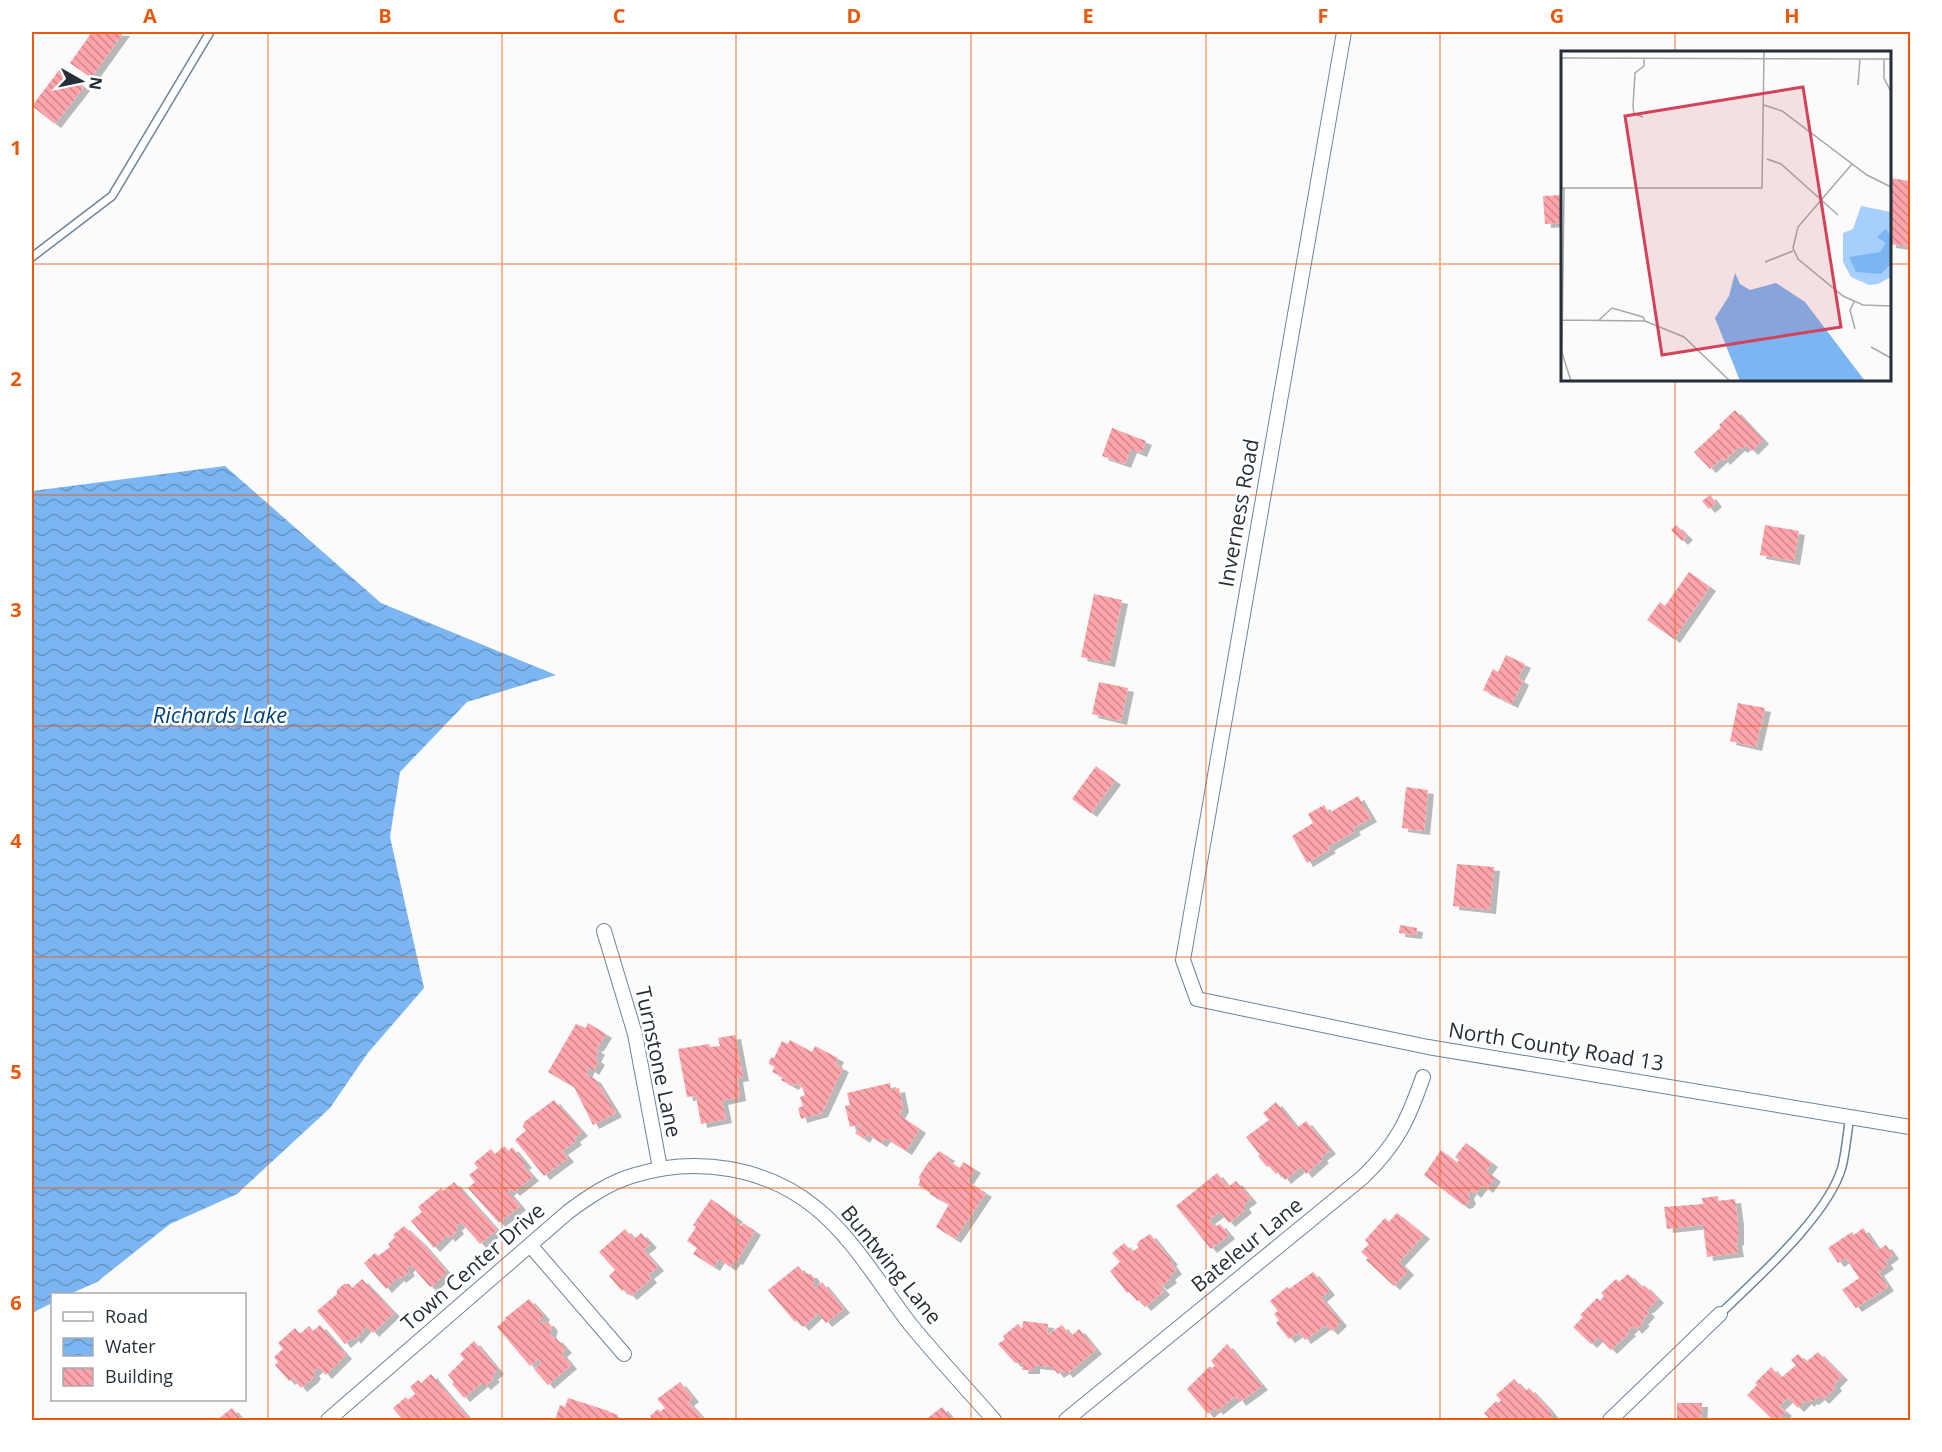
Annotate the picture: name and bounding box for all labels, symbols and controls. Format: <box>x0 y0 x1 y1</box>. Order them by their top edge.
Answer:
text: A <box>143 2 157 29</box>
text: B <box>378 2 392 29</box>
text: C <box>613 2 626 29</box>
text: D <box>847 2 861 29</box>
text: E <box>1082 2 1094 29</box>
text: F <box>1318 2 1328 29</box>
text: G <box>1550 2 1564 29</box>
text: H <box>1784 2 1800 29</box>
north arrow <box>51 51 111 111</box>
inset map <box>1561 51 1891 381</box>
text: N <box>84 75 108 91</box>
text: 1 <box>10 134 22 161</box>
text: 2 <box>10 365 22 392</box>
street label: Inverness Road <box>1211 437 1265 589</box>
text: 3 <box>10 596 22 623</box>
water label: Richards Lake <box>153 699 287 729</box>
text: 4 <box>10 827 22 854</box>
street label: Turnstone Lane <box>629 984 689 1140</box>
street label: North County Road 13 <box>1447 1015 1666 1077</box>
text: 5 <box>10 1058 22 1085</box>
street label: Bateleur Lane <box>1185 1191 1308 1298</box>
street label: Town Center Drive <box>395 1196 550 1336</box>
street label: Buntwing Lane <box>835 1199 948 1330</box>
text: 6 <box>10 1289 22 1316</box>
legend <box>51 1293 246 1401</box>
text: Road <box>105 1304 148 1328</box>
text: Water <box>105 1334 156 1358</box>
text: Building <box>105 1364 173 1388</box>

